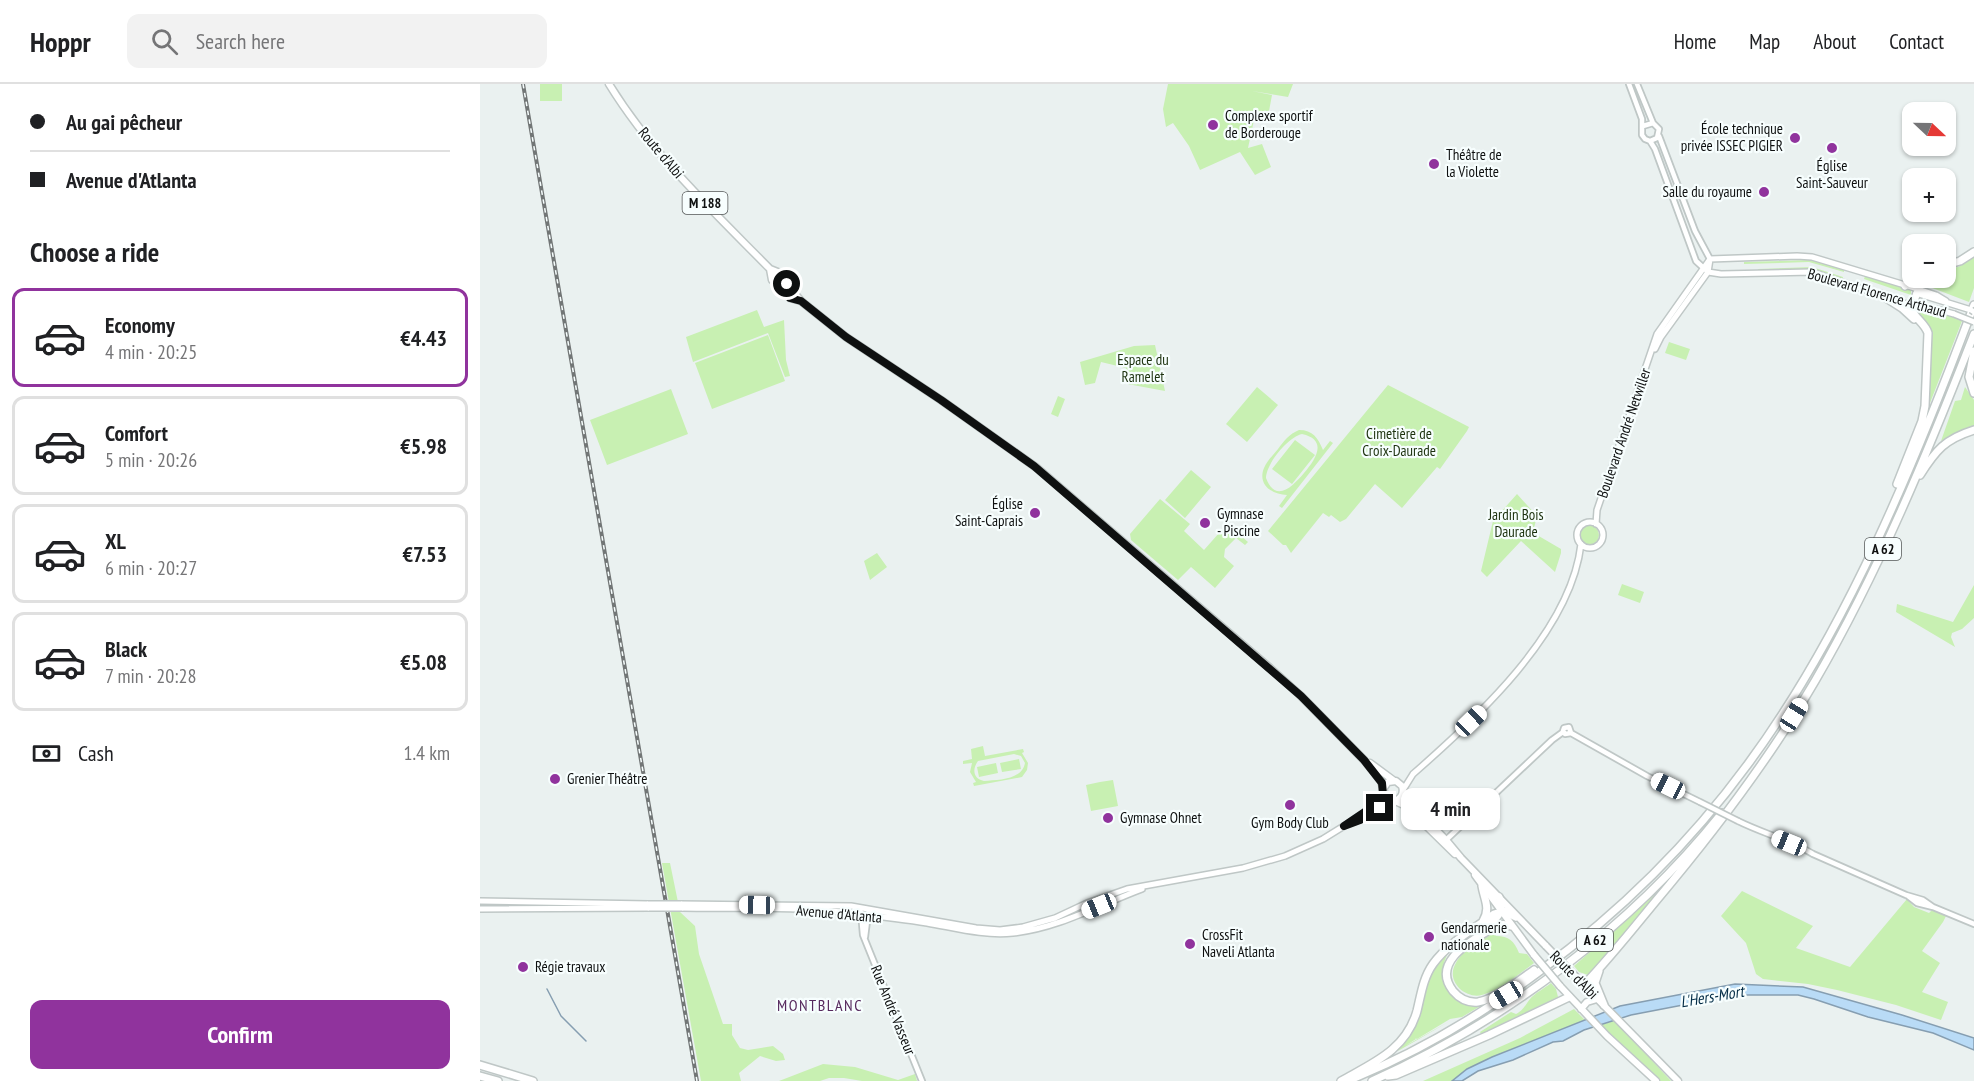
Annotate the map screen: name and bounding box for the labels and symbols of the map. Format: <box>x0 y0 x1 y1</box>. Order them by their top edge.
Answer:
north arrow <box>1902 102 1956 156</box>
place label: Complexe sportif de Borderouge <box>1225 106 1314 142</box>
marker: Complexe sportif de Borderouge <box>1206 118 1220 132</box>
place label: École technique privée ISSEC PIGIER <box>1681 119 1783 155</box>
street label: Route d'Albi <box>634 123 688 182</box>
marker: École technique privée ISSEC PIGIER <box>1788 131 1802 145</box>
marker: Église Saint-Sauveur <box>1825 141 1839 155</box>
place label: Théâtre de la Violette <box>1446 145 1502 181</box>
place label: Église Saint-Sauveur <box>1796 156 1869 192</box>
marker: Théâtre de la Violette <box>1427 157 1441 171</box>
place label: Salle du royaume <box>1662 182 1752 201</box>
marker: Salle du royaume <box>1757 185 1771 199</box>
road number: M 188 <box>682 192 728 214</box>
street label: Boulevard Florence Arthaud <box>1806 264 1949 321</box>
route start <box>773 270 800 297</box>
park label: Espace du Ramelet <box>1117 350 1169 386</box>
street label: Boulevard André Netwiller <box>1592 365 1655 500</box>
park label: Cimetière de Croix-Daurade <box>1362 424 1436 460</box>
place label: Église Saint-Caprais <box>955 494 1023 530</box>
place label: Gymnase - Piscine <box>1217 504 1264 540</box>
park label: Jardin Bois Daurade <box>1487 505 1544 541</box>
marker: Église Saint-Caprais <box>1028 506 1042 520</box>
marker: Gymnase - Piscine <box>1198 516 1212 530</box>
road number: A 62 <box>1865 538 1901 560</box>
car <box>1777 695 1811 735</box>
car <box>1452 702 1490 740</box>
place label: Grenier Théâtre <box>567 769 648 788</box>
car <box>1648 770 1688 802</box>
marker: Grenier Théâtre <box>548 772 562 786</box>
callout: 4 min <box>1401 787 1500 829</box>
route end <box>1366 794 1393 821</box>
marker: Gym Body Club <box>1283 798 1297 812</box>
place label: Gymnase Ohnet <box>1120 808 1202 827</box>
marker: Gymnase Ohnet <box>1101 811 1115 825</box>
place label: Gym Body Club <box>1251 813 1329 832</box>
car <box>1769 828 1809 858</box>
car <box>1079 891 1119 921</box>
car <box>739 896 775 914</box>
street label: Avenue d'Atlanta <box>795 900 883 927</box>
place label: Gendarmerie nationale <box>1441 918 1507 954</box>
place label: CrossFit Naveli Atlanta <box>1202 925 1275 961</box>
road number: A 62 <box>1577 929 1613 951</box>
marker: Gendarmerie nationale <box>1422 930 1436 944</box>
marker: CrossFit Naveli Atlanta <box>1183 937 1197 951</box>
street label: Route d'Albi <box>1546 946 1603 1003</box>
place label: Régie travaux <box>535 957 606 976</box>
marker: Régie travaux <box>516 960 530 974</box>
street label: Rue André Vasseur <box>867 962 920 1058</box>
car <box>1486 978 1526 1012</box>
water label: L'Hers-Mort <box>1679 980 1747 1011</box>
district label: MONTBLANC <box>777 995 863 1015</box>

